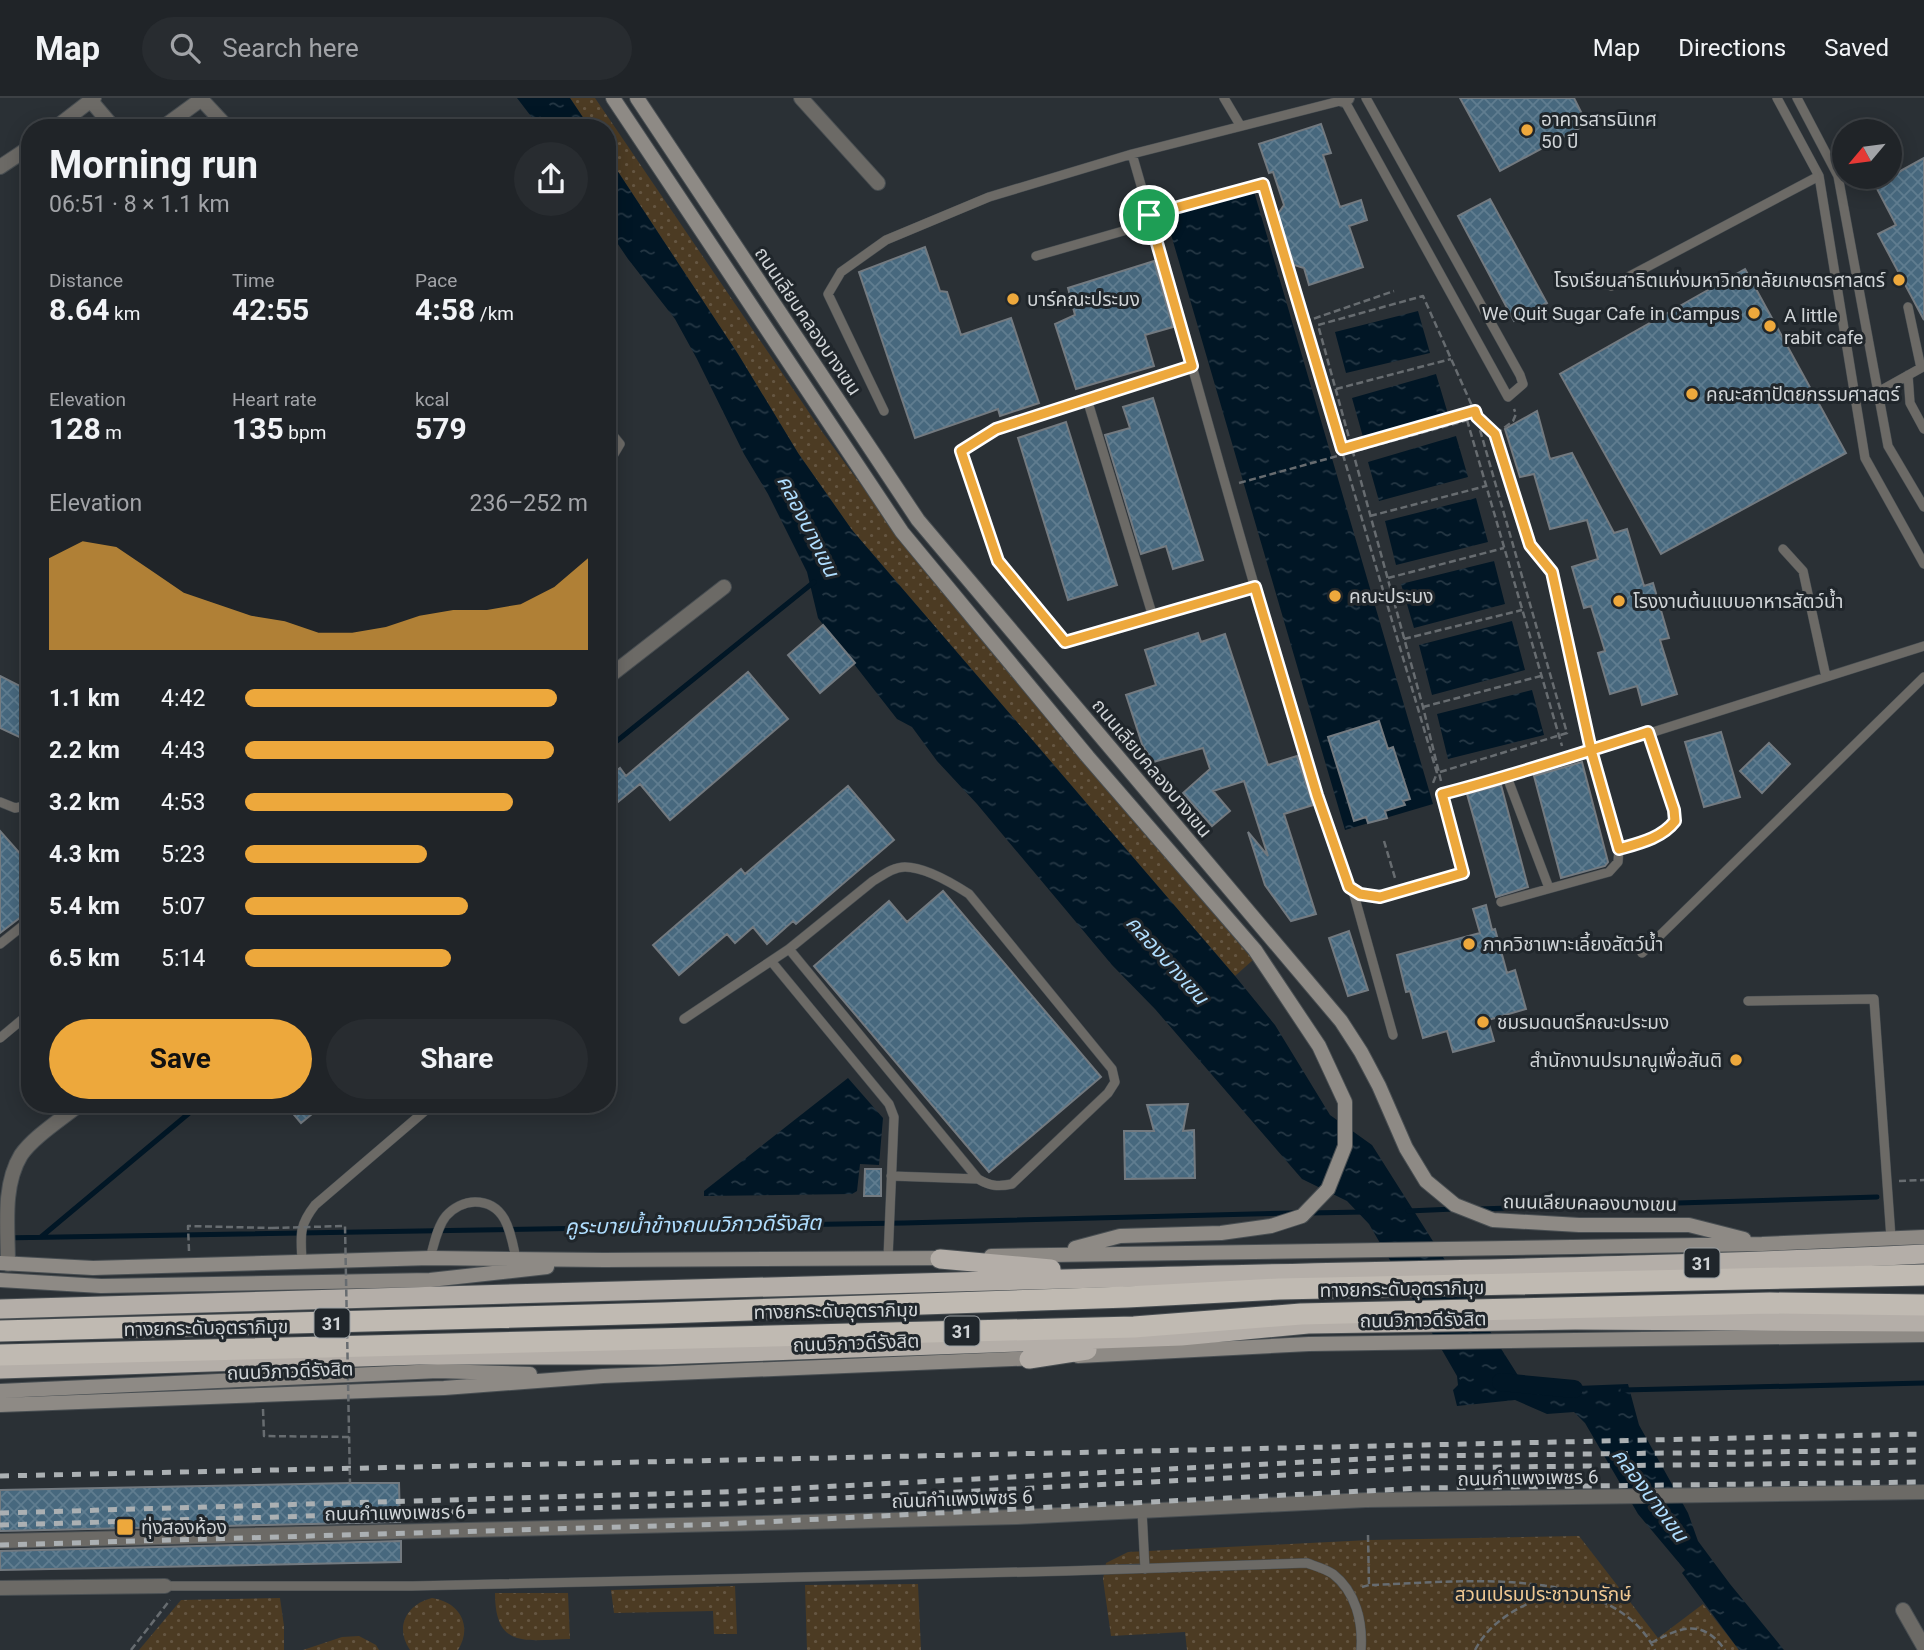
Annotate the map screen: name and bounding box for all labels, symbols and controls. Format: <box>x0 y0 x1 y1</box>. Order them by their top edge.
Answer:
search box <box>142 17 632 80</box>
text: Map <box>35 29 100 68</box>
icon: search <box>166 29 204 67</box>
text: Search here <box>222 33 359 63</box>
text: Map <box>1593 34 1640 62</box>
text: Directions <box>1678 34 1786 62</box>
text: Saved <box>1824 34 1889 62</box>
place label: อาคารสารนิเทศ 50 ปี <box>1541 108 1657 153</box>
north arrow <box>1832 119 1902 189</box>
map controls <box>1832 119 1902 189</box>
marker: อาคารสารนิเทศ 50 ปี <box>1519 122 1535 138</box>
button: share <box>514 142 588 216</box>
text: Morning run <box>49 143 258 187</box>
pin <box>1119 185 1179 245</box>
text: 06:51 · 8 × 1.1 km <box>49 191 230 218</box>
icon: arrive <box>1130 196 1168 234</box>
street label: ถนนเลียบคลองบางเขน <box>750 242 866 400</box>
text: Distance <box>49 269 123 292</box>
text: Time <box>232 269 275 292</box>
text: Pace <box>415 269 457 292</box>
place label: โรงเรียนสาธิตแห่งมหาวิทยาลัยเกษตรศาสตร์ <box>1554 269 1886 292</box>
marker: โรงเรียนสาธิตแห่งมหาวิทยาลัยเกษตรศาสตร์ <box>1891 272 1907 288</box>
place label: บาร์คณะประมง <box>1027 288 1140 311</box>
marker: บาร์คณะประมง <box>1005 291 1021 307</box>
text: 8.64 <box>49 292 109 327</box>
text: 42:55 <box>232 292 309 327</box>
text: 4:58 <box>415 292 475 327</box>
text: km <box>109 302 140 325</box>
text: /km <box>475 302 514 325</box>
place label: We Quit Sugar Cafe in Campus <box>1482 302 1740 325</box>
place label: A little rabit cafe <box>1784 304 1863 349</box>
marker: We Quit Sugar Cafe in Campus <box>1746 305 1762 321</box>
marker: A little rabit cafe <box>1762 318 1778 334</box>
place label: คณะสถาปัตยกรรมศาสตร์ <box>1706 383 1901 406</box>
marker: คณะสถาปัตยกรรมศาสตร์ <box>1684 386 1700 402</box>
text: Elevation <box>49 388 126 411</box>
text: Heart rate <box>232 388 317 411</box>
text: kcal <box>415 388 449 411</box>
text: 128 <box>49 411 101 446</box>
text: 135 <box>232 411 284 446</box>
text: 579 <box>415 411 467 446</box>
text: m <box>101 421 122 444</box>
text: bpm <box>284 421 326 444</box>
water label: คลองบางเขน <box>772 471 844 582</box>
text: Elevation <box>49 490 142 517</box>
text: 236–252 m <box>469 490 588 517</box>
place label: คณะประมง <box>1349 585 1433 608</box>
marker: คณะประมง <box>1327 588 1343 604</box>
place label: โรงงานต้นแบบอาหารสัตว์น้ำ <box>1633 588 1843 613</box>
marker: โรงงานต้นแบบอาหารสัตว์น้ำ <box>1611 593 1627 609</box>
text: 1.1 km <box>49 685 120 712</box>
text: 4:42 <box>161 685 205 712</box>
street label: ถนนเลียบคลองบางเขน <box>1087 694 1217 842</box>
text: 2.2 km <box>49 737 120 764</box>
text: 4:43 <box>161 737 205 764</box>
text: 3.2 km <box>49 789 120 816</box>
text: 4:53 <box>161 789 205 816</box>
text: 4.3 km <box>49 841 120 868</box>
text: 5:23 <box>161 841 205 868</box>
text: 5.4 km <box>49 893 120 920</box>
text: 5:07 <box>161 893 205 920</box>
water label: คลองบางเขน <box>1121 911 1214 1010</box>
place label: ภาควิชาเพาะเลี้ยงสัตว์น้ำ <box>1483 931 1663 956</box>
marker: ภาควิชาเพาะเลี้ยงสัตว์น้ำ <box>1461 936 1477 952</box>
text: 6.5 km <box>49 945 120 972</box>
text: 5:14 <box>161 945 205 972</box>
place label: ชมรมดนตรีคณะประมง <box>1497 1011 1669 1034</box>
marker: ชมรมดนตรีคณะประมง <box>1475 1014 1491 1030</box>
button: Save <box>49 1019 312 1099</box>
button: Share <box>326 1019 588 1099</box>
place label: สำนักงานปรมาณูเพื่อสันติ <box>1529 1047 1722 1073</box>
marker: สำนักงานปรมาณูเพื่อสันติ <box>1728 1052 1744 1068</box>
street label: ถนนเลียบคลองบางเขน <box>1503 1190 1677 1216</box>
water label: คูระบายน้ำข้างถนนวิภาวดีรังสิต <box>564 1208 823 1240</box>
road number: 31 <box>1684 1248 1720 1278</box>
street label: ทางยกระดับอุตราภิมุข <box>1320 1276 1484 1302</box>
street label: ทางยกระดับอุตราภิมุข <box>754 1298 918 1324</box>
street label: ถนนวิภาวดีรังสิต <box>1359 1307 1487 1333</box>
road number: 31 <box>314 1308 350 1338</box>
street label: ทางยกระดับอุตราภิมุข <box>124 1315 288 1341</box>
road number: 31 <box>944 1316 979 1346</box>
street label: ถนนวิภาวดีรังสิต <box>792 1329 920 1357</box>
street label: ถนนวิภาวดีรังสิต <box>226 1357 354 1385</box>
water label: คลองบางเขน <box>1607 1443 1694 1547</box>
street label: ถนนกำแพงเพชร 6 <box>1457 1465 1599 1491</box>
street label: ถนนกำแพงเพชร 6 <box>891 1485 1033 1513</box>
street label: ถนนกำแพงเพชร 6 <box>324 1500 466 1526</box>
place label: ทุ่งสองห้อง <box>141 1516 227 1539</box>
marker: ทุ่งสองห้อง <box>115 1517 135 1537</box>
park label: สวนเปรมประชาวนารักษ์ <box>1455 1583 1631 1606</box>

